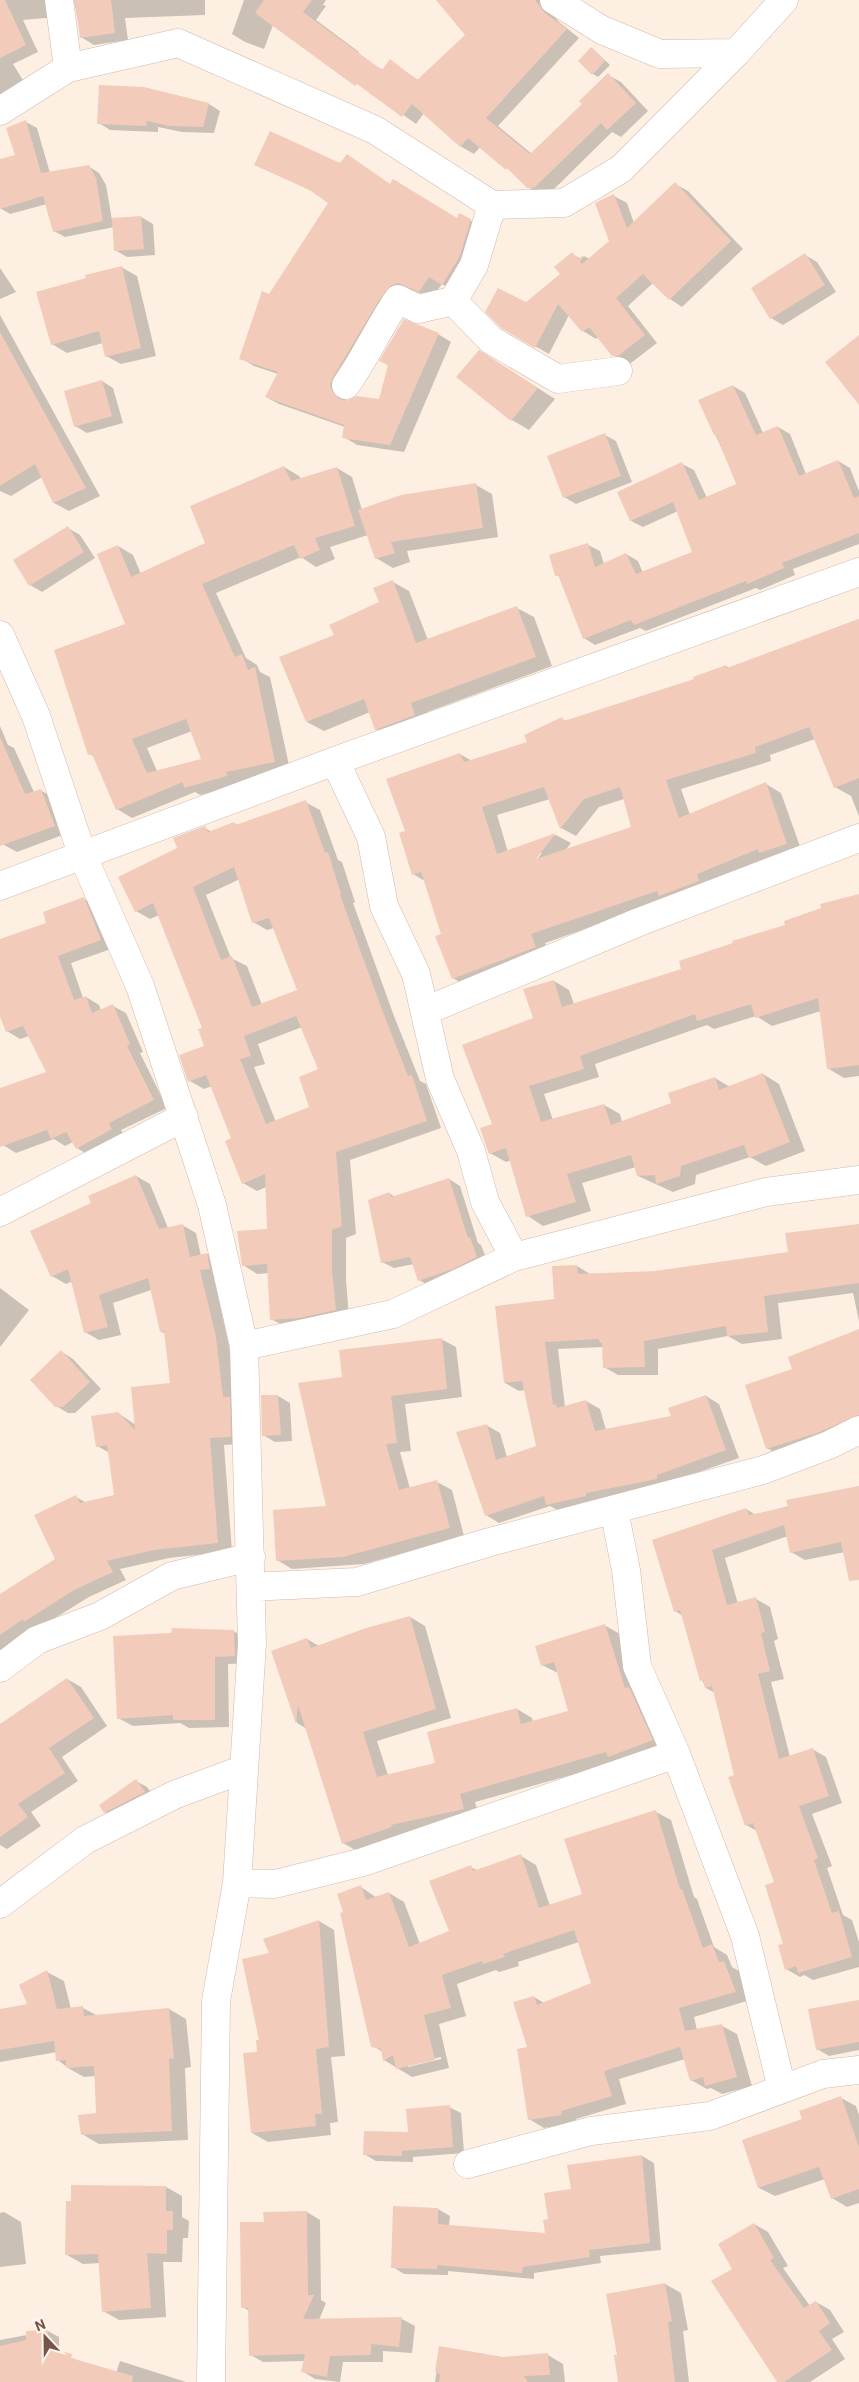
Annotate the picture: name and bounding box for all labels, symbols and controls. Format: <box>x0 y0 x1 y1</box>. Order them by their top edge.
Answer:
north arrow <box>20 2312 70 2362</box>
text: N <box>33 2316 48 2334</box>

